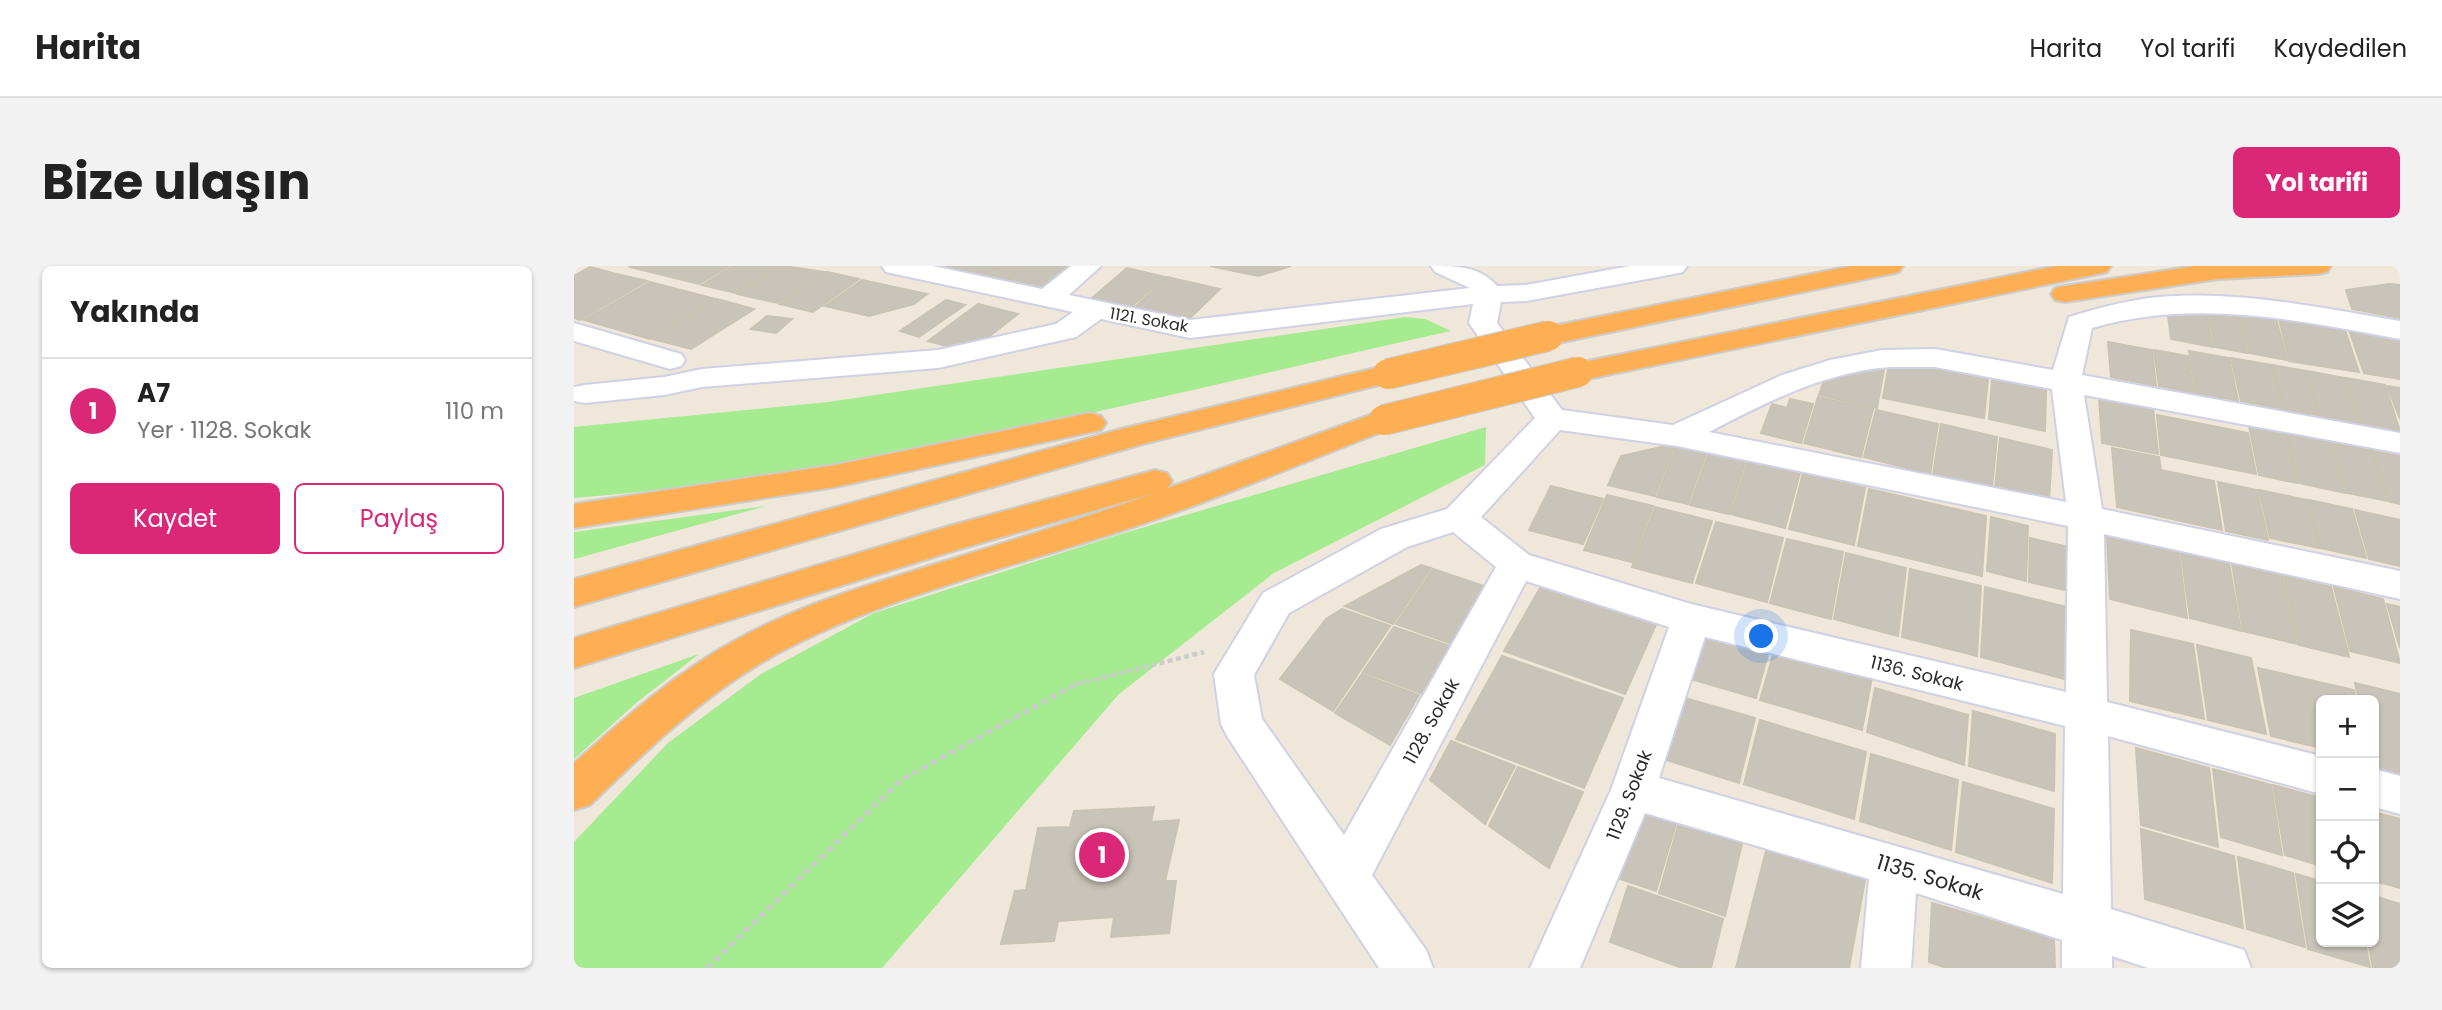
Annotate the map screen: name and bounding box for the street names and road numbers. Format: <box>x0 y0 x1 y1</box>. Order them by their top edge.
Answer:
street label: 1121. Sokak <box>1108 302 1191 338</box>
street label: 1136. Sokak <box>1868 649 1967 697</box>
street label: 1128. Sokak <box>1397 673 1465 768</box>
street label: 1129. Sokak <box>1600 746 1658 844</box>
street label: 1135. Sokak <box>1873 847 1987 907</box>

